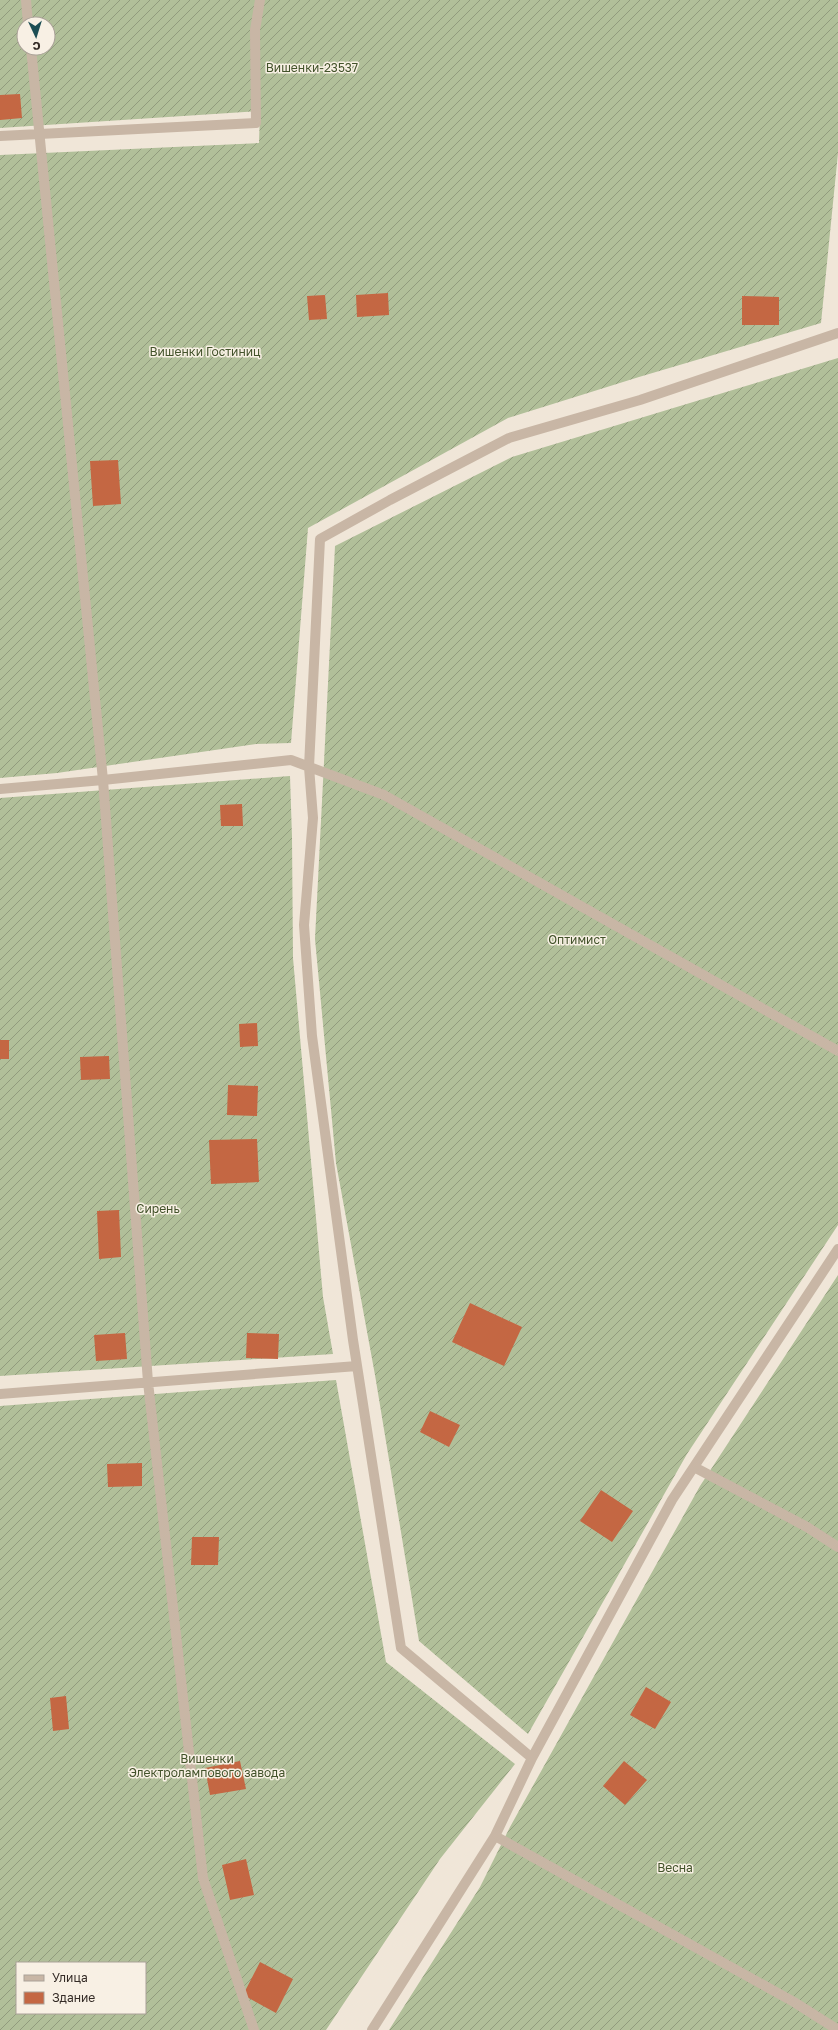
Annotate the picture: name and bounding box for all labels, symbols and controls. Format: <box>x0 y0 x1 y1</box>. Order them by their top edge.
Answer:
north arrow <box>16 16 56 56</box>
text: С <box>32 40 41 53</box>
park label: Вишенки-23537 <box>266 60 358 75</box>
park label: Вишенки Гостиниц <box>149 344 261 359</box>
park label: Оптимист <box>548 932 606 947</box>
park label: Сирень <box>136 1201 180 1216</box>
park label: Вишенки Электролампового завода <box>129 1751 285 1780</box>
park label: Весна <box>657 1860 693 1875</box>
legend <box>16 1962 146 2014</box>
text: Улица <box>52 1970 88 1985</box>
text: Здание <box>52 1990 95 2005</box>

